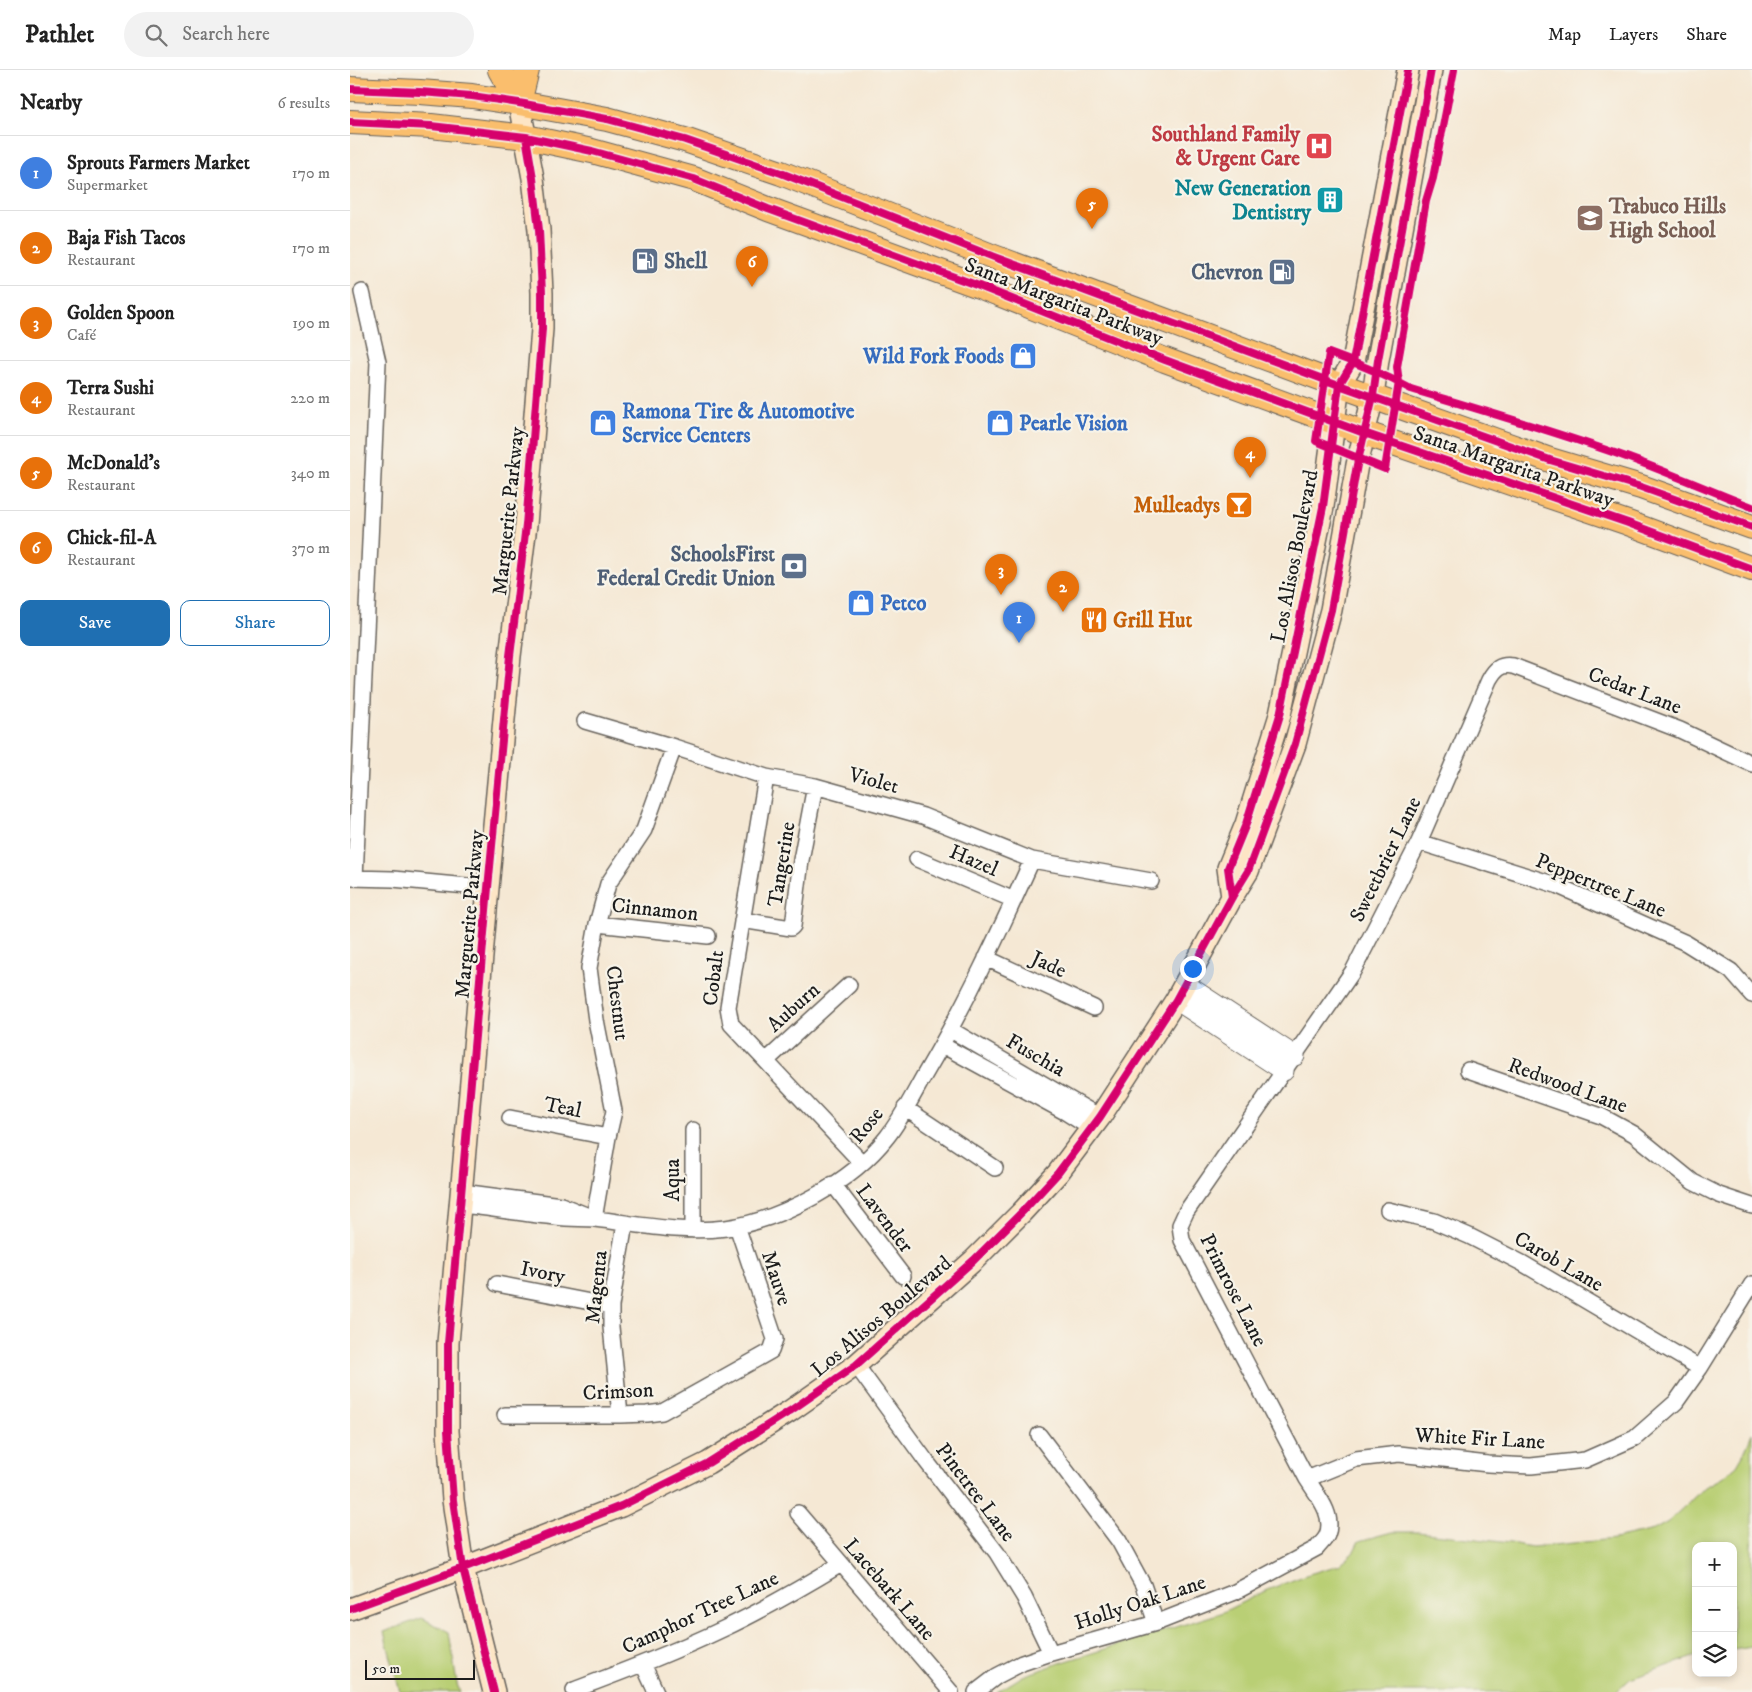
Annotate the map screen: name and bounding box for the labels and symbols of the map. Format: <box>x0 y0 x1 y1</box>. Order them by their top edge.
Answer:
place label: Southland Family & Urgent Care <box>1151 122 1301 172</box>
hospital icon: Southland Family & Urgent Care <box>1304 131 1334 161</box>
place label: New Generation Dentistry <box>1175 176 1312 226</box>
building icon: New Generation Dentistry <box>1315 185 1345 215</box>
pin: 5 <box>1076 188 1108 229</box>
place label: Trabuco Hills High School <box>1608 194 1726 244</box>
school or university icon: Trabuco Hills High School <box>1575 203 1605 233</box>
fuel station icon: Shell <box>630 246 660 276</box>
pin: 6 <box>736 246 768 287</box>
place label: Shell <box>664 249 708 275</box>
street label: Santa Margarita Parkway <box>961 252 1168 352</box>
fuel station icon: Chevron <box>1267 257 1297 287</box>
place label: Chevron <box>1191 260 1264 286</box>
shop icon: Wild Fork Foods <box>1008 341 1038 371</box>
place label: Wild Fork Foods <box>862 344 1004 370</box>
place label: Ramona Tire & Automotive Service Centers <box>622 399 855 449</box>
shop icon: Ramona Tire & Automotive Service Centers <box>588 408 618 438</box>
shop icon: Pearle Vision <box>985 408 1015 438</box>
place label: Pearle Vision <box>1019 411 1129 437</box>
street label: Santa Margarita Parkway <box>1410 420 1618 514</box>
street label: Marguerite Parkway <box>487 424 531 597</box>
pin: 4 <box>1234 437 1266 478</box>
street label: Los Alisos Boulevard <box>1265 467 1325 645</box>
bar icon: Mulleadys <box>1224 490 1254 520</box>
place label: Mulleadys <box>1134 493 1220 519</box>
place label: SchoolsFirst Federal Credit Union <box>596 542 776 592</box>
bank icon: SchoolsFirst Federal Credit Union <box>779 551 809 581</box>
pin: 3 <box>985 554 1017 595</box>
pin: 2 <box>1047 571 1079 612</box>
shop icon: Petco <box>846 588 876 618</box>
place label: Petco <box>880 591 927 617</box>
pin: 1 <box>1003 602 1035 643</box>
restaurant icon: Grill Hut <box>1079 605 1109 635</box>
place label: Grill Hut <box>1113 608 1192 634</box>
street label: Cedar Lane <box>1584 661 1685 721</box>
street label: Violet <box>845 762 902 800</box>
street label: Sweetbrier Lane <box>1344 792 1428 926</box>
street label: Tangerine <box>762 820 802 908</box>
street label: Marguerite Parkway <box>450 828 490 1000</box>
street label: Hazel <box>945 839 1003 883</box>
street label: Peppertree Lane <box>1532 848 1670 924</box>
street label: Cinnamon <box>610 893 700 927</box>
street label: Jade <box>1025 945 1071 984</box>
street label: Cobalt <box>698 949 730 1007</box>
your location <box>1180 956 1206 982</box>
street label: Chestnut <box>600 964 635 1042</box>
street label: Auburn <box>762 977 826 1038</box>
street label: Fuschia <box>1001 1029 1070 1083</box>
street label: Redwood Lane <box>1504 1052 1631 1120</box>
street label: Teal <box>542 1092 584 1124</box>
street label: Rose <box>844 1102 890 1149</box>
street label: Aqua <box>660 1159 686 1201</box>
street label: Lavender <box>850 1179 919 1258</box>
street label: Carob Lane <box>1509 1226 1608 1298</box>
street label: Primrose Lane <box>1194 1230 1273 1351</box>
street label: Mauve <box>755 1248 797 1309</box>
street label: Magenta <box>580 1249 614 1325</box>
street label: Los Alisos Boulevard <box>806 1250 958 1383</box>
street label: Ivory <box>518 1256 569 1290</box>
street label: Crimson <box>582 1377 654 1407</box>
street label: White Fir Lane <box>1413 1423 1546 1455</box>
street label: Pinetree Lane <box>930 1438 1021 1547</box>
street label: Lacebark Lane <box>838 1533 941 1646</box>
street label: Camphor Tree Lane <box>618 1565 783 1661</box>
street label: Holly Oak Lane <box>1071 1569 1210 1636</box>
scale bar <box>365 1657 475 1680</box>

